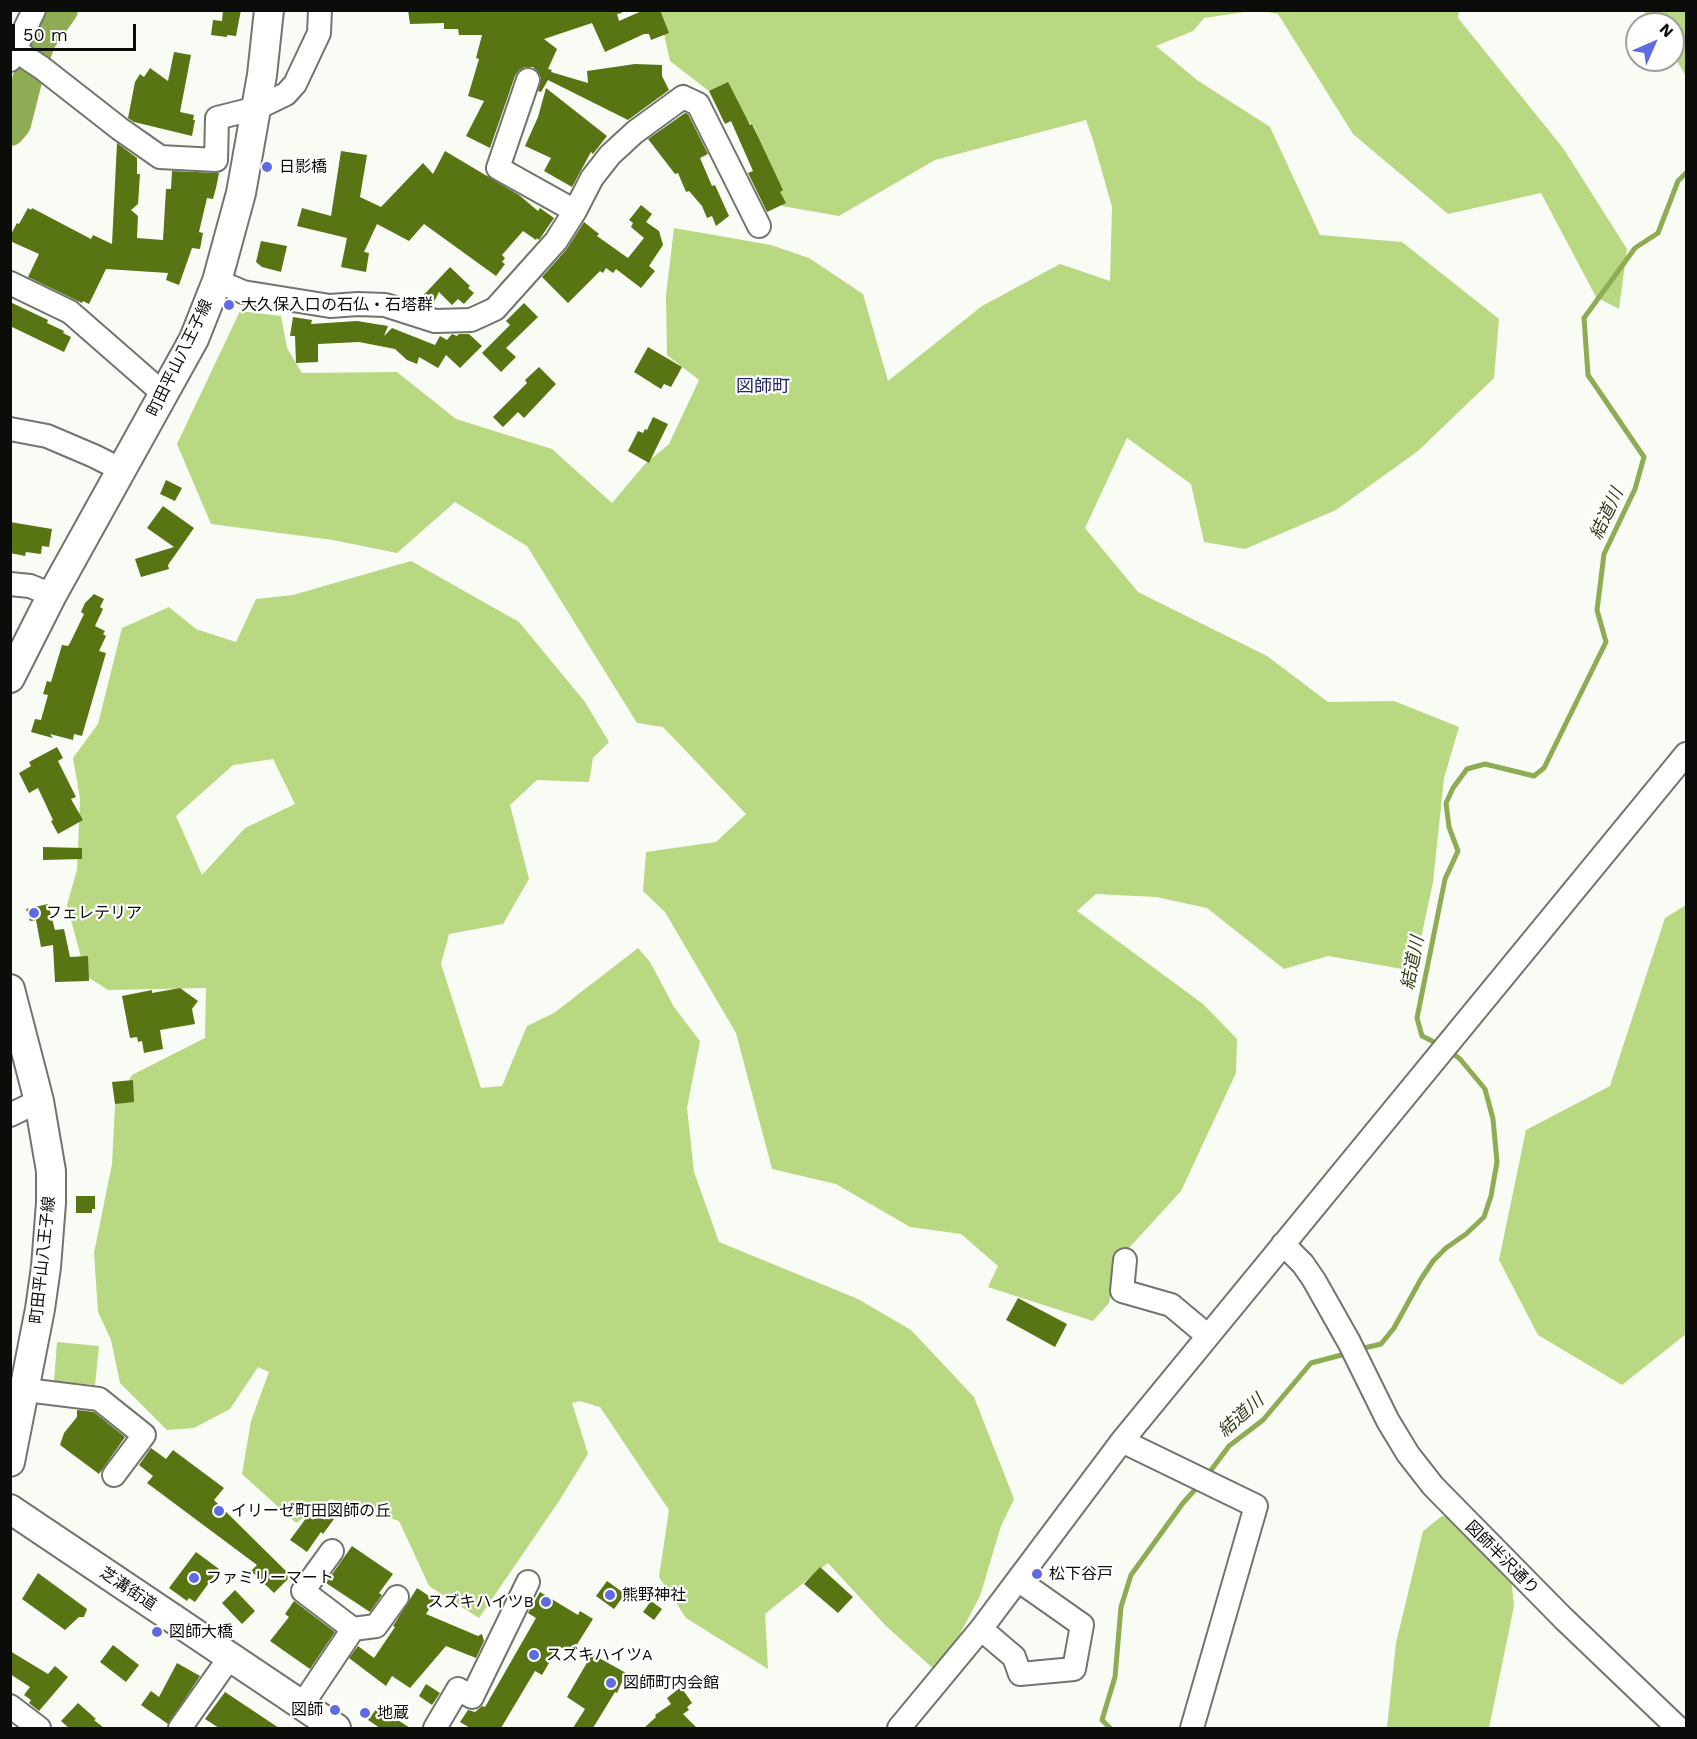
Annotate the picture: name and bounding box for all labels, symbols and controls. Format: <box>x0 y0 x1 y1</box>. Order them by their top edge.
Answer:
scale bar <box>15 12 140 50</box>
north arrow <box>1625 12 1685 72</box>
text: N <box>1656 19 1678 41</box>
text: 50 m <box>23 24 68 45</box>
place label: 日影橋 <box>279 157 327 177</box>
marker: 日影橋 <box>260 160 274 174</box>
place label: 大久保入口の石仏・石塔群 <box>241 295 433 315</box>
street label: 町田平山八王子線 <box>143 296 217 420</box>
marker: 大久保入口の石仏・石塔群 <box>222 298 236 312</box>
district label: 図師町 <box>736 376 790 398</box>
water label: 結道川 <box>1586 485 1628 543</box>
place label: フェレテリア <box>46 903 142 923</box>
marker: フェレテリア <box>27 906 41 920</box>
water label: 結道川 <box>1397 934 1429 992</box>
street label: 町田平山八王子線 <box>27 1195 59 1325</box>
water label: 結道川 <box>1214 1390 1268 1442</box>
place label: イリーゼ町田図師の丘 <box>231 1501 391 1521</box>
marker: イリーゼ町田図師の丘 <box>212 1504 226 1518</box>
street label: 図師半沢通り <box>1461 1517 1543 1599</box>
street label: 芝溝街道 <box>96 1563 160 1615</box>
place label: 松下谷戸 <box>1049 1564 1113 1584</box>
marker: 松下谷戸 <box>1030 1567 1044 1581</box>
place label: ファミリーマート <box>206 1568 334 1588</box>
marker: ファミリーマート <box>187 1571 201 1585</box>
place label: 熊野神社 <box>622 1585 686 1605</box>
marker: 熊野神社 <box>603 1588 617 1602</box>
place label: スズキハイツB <box>428 1592 534 1612</box>
marker: スズキハイツB <box>539 1595 553 1609</box>
place label: 図師大橋 <box>169 1622 233 1642</box>
marker: 図師大橋 <box>150 1625 164 1639</box>
place label: スズキハイツA <box>546 1645 653 1665</box>
marker: スズキハイツA <box>527 1648 541 1662</box>
place label: 図師町内会館 <box>623 1673 719 1693</box>
marker: 図師町内会館 <box>604 1676 618 1690</box>
place label: 図師 <box>291 1700 323 1720</box>
marker: 図師 <box>328 1703 342 1717</box>
place label: 地蔵 <box>377 1703 409 1723</box>
marker: 地蔵 <box>358 1706 372 1720</box>

